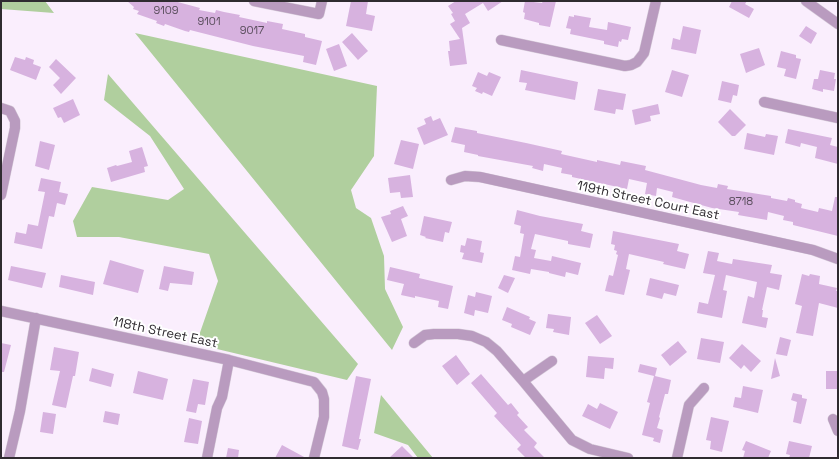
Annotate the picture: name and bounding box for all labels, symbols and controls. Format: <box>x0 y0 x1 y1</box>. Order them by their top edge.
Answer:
house number: 9109 <box>153 4 179 18</box>
house number: 9101 <box>198 15 220 29</box>
house number: 9017 <box>240 24 264 38</box>
street label: 119th Street Court East <box>575 178 721 224</box>
house number: 8718 <box>729 195 753 209</box>
street label: 118th Street East <box>111 314 219 352</box>

